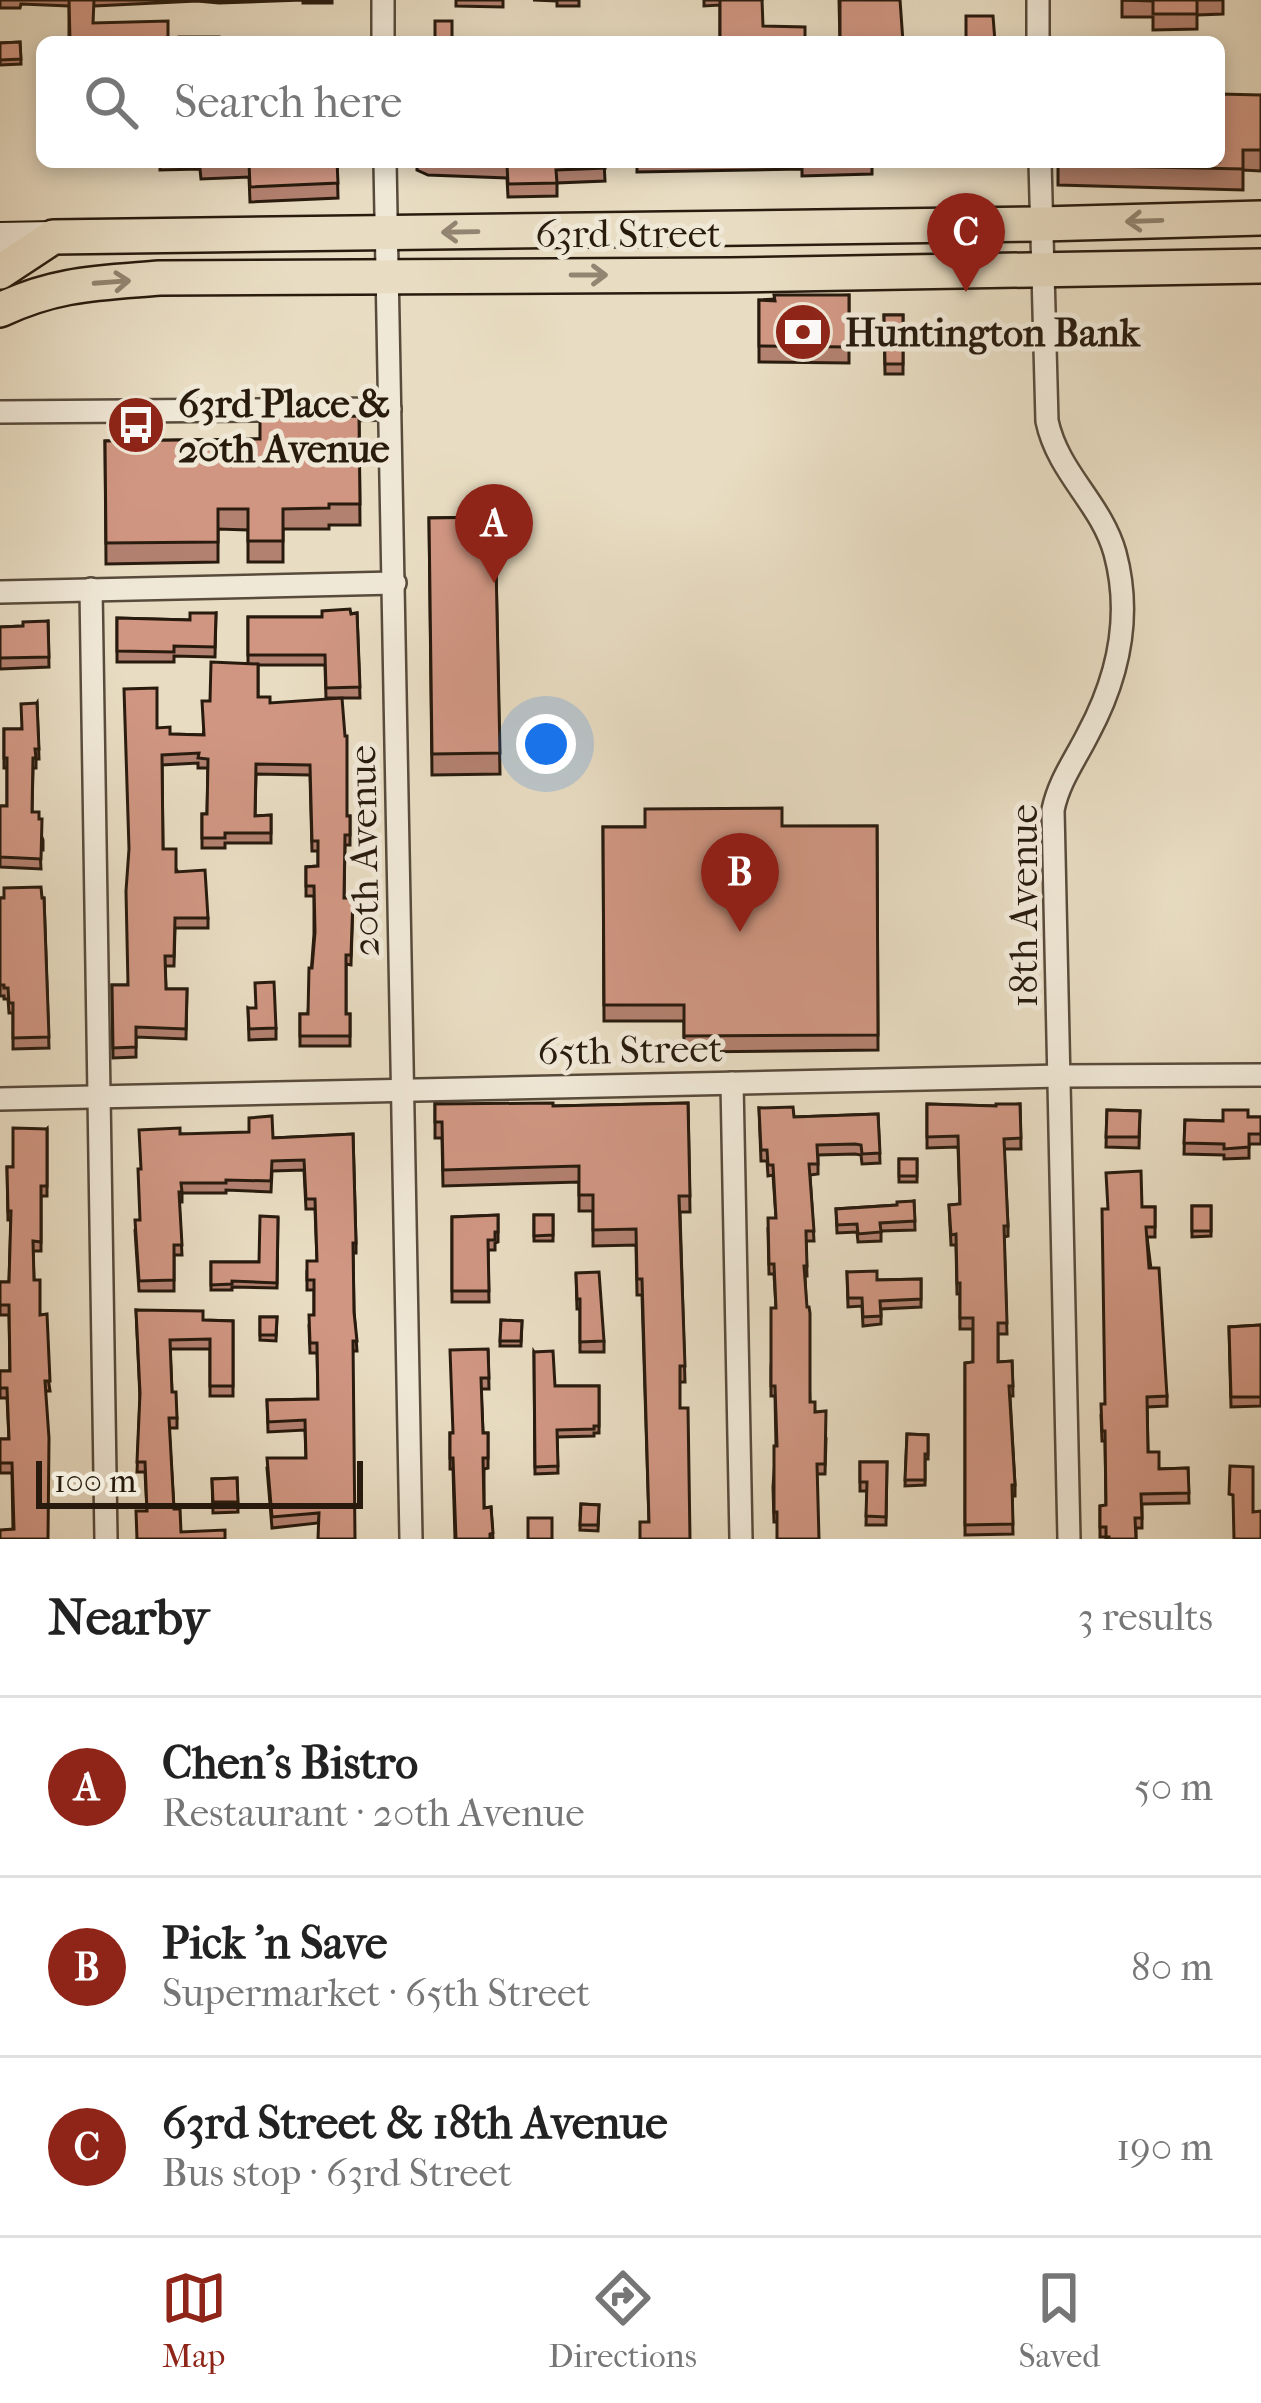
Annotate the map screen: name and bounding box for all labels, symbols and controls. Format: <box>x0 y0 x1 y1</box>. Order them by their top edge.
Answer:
search box <box>36 36 1225 168</box>
icon: search <box>78 69 144 135</box>
text: Search here <box>174 76 402 129</box>
pin: C <box>927 193 1005 292</box>
one-way arrow <box>1125 210 1164 233</box>
street label: 63rd Street <box>535 211 721 257</box>
one-way arrow <box>441 221 480 243</box>
one-way arrow <box>569 264 608 287</box>
one-way arrow <box>92 270 131 293</box>
bank icon: Huntington Bank <box>772 301 834 363</box>
place label: Huntington Bank <box>845 310 1141 356</box>
place label: 63rd Place & 20th Avenue <box>178 381 390 472</box>
bus stop icon: 63rd Place & 20th Avenue <box>105 394 167 456</box>
pin: A <box>455 484 533 583</box>
your location <box>516 714 576 774</box>
street label: 20th Avenue <box>339 745 389 957</box>
street label: 18th Avenue <box>1001 804 1047 1008</box>
pin: B <box>701 833 779 932</box>
street label: 65th Street <box>537 1025 723 1075</box>
scale bar <box>36 1455 363 1508</box>
text: 100 m <box>54 1462 137 1501</box>
text: Nearby <box>48 1587 209 1647</box>
text: 3 results <box>1078 1594 1213 1640</box>
text: Chen's Bistro <box>162 1737 418 1790</box>
text: A <box>74 1764 100 1810</box>
text: 50 m <box>1134 1764 1213 1810</box>
text: Restaurant · 20th Avenue <box>162 1790 585 1836</box>
text: Pick 'n Save <box>162 1917 387 1970</box>
text: B <box>74 1944 100 1990</box>
text: 80 m <box>1131 1944 1213 1990</box>
text: Supermarket · 65th Street <box>162 1970 590 2016</box>
text: 63rd Street & 18th Avenue <box>162 2097 667 2150</box>
text: C <box>74 2124 100 2170</box>
text: 190 m <box>1116 2124 1213 2170</box>
text: Bus stop · 63rd Street <box>162 2150 512 2196</box>
tab: Map <box>161 2265 227 2376</box>
tab: Directions <box>548 2265 697 2376</box>
tab: Saved <box>1018 2265 1100 2376</box>

